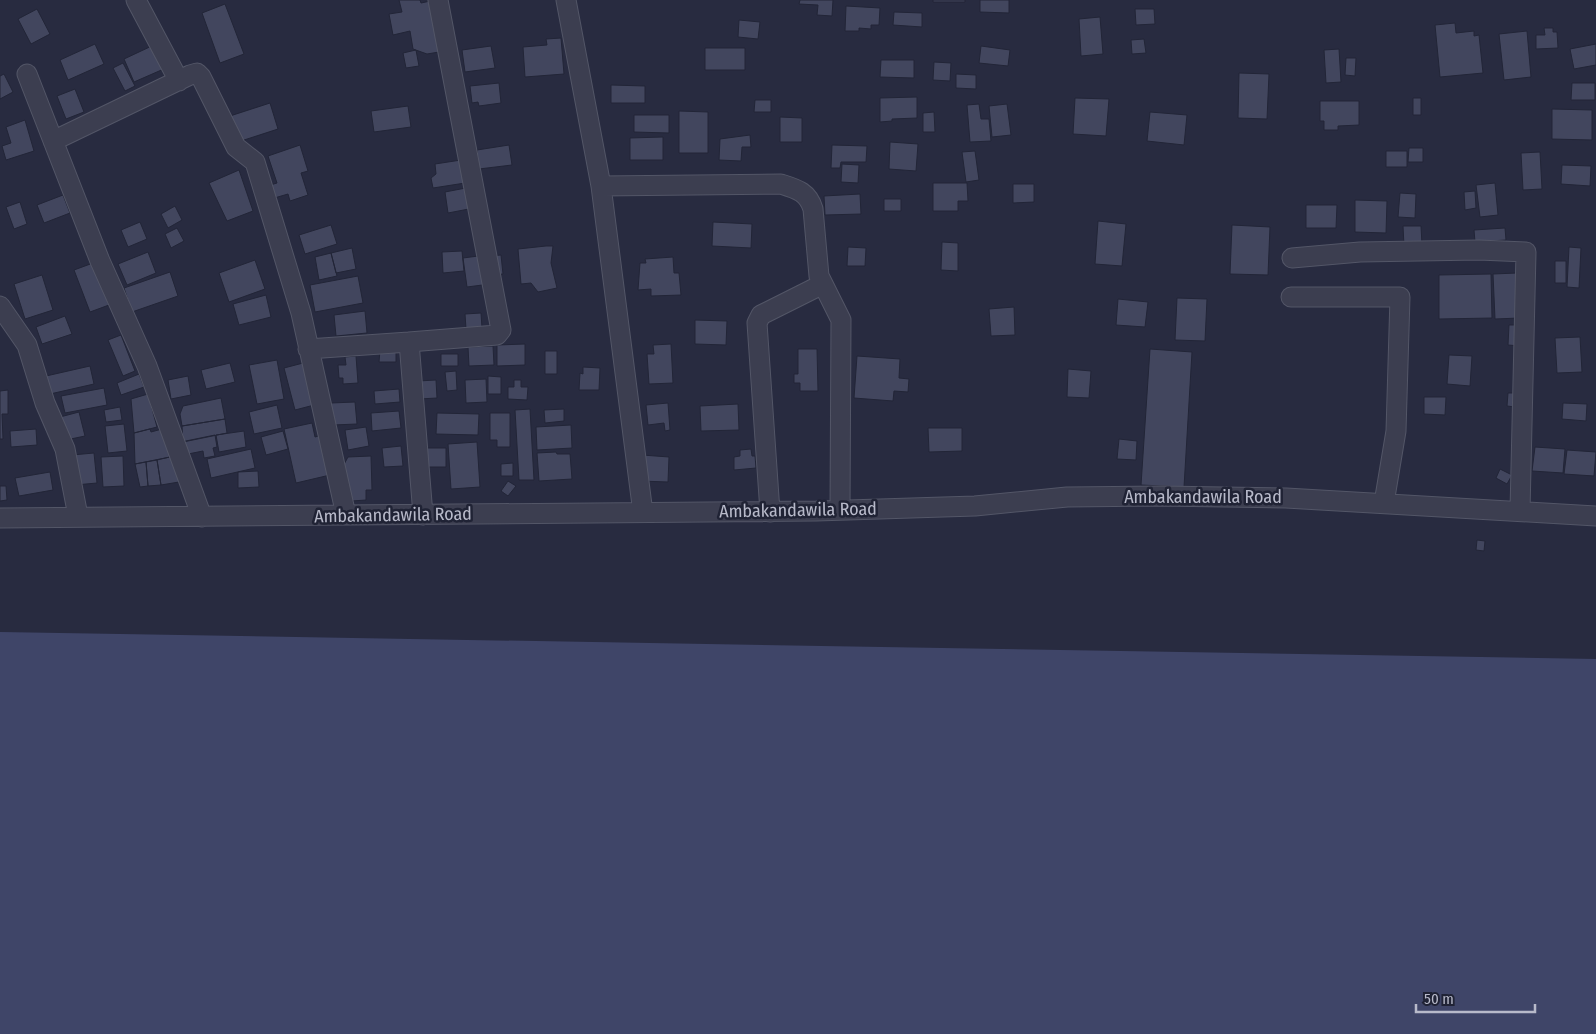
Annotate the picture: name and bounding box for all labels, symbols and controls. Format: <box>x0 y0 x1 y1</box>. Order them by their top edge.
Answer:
street label: Ambakandawila Road <box>1124 486 1282 508</box>
street label: Ambakandawila Road <box>719 498 877 522</box>
street label: Ambakandawila Road <box>314 503 472 527</box>
scale bar <box>1416 982 1535 1014</box>
text: 50 m <box>1424 990 1454 1008</box>

